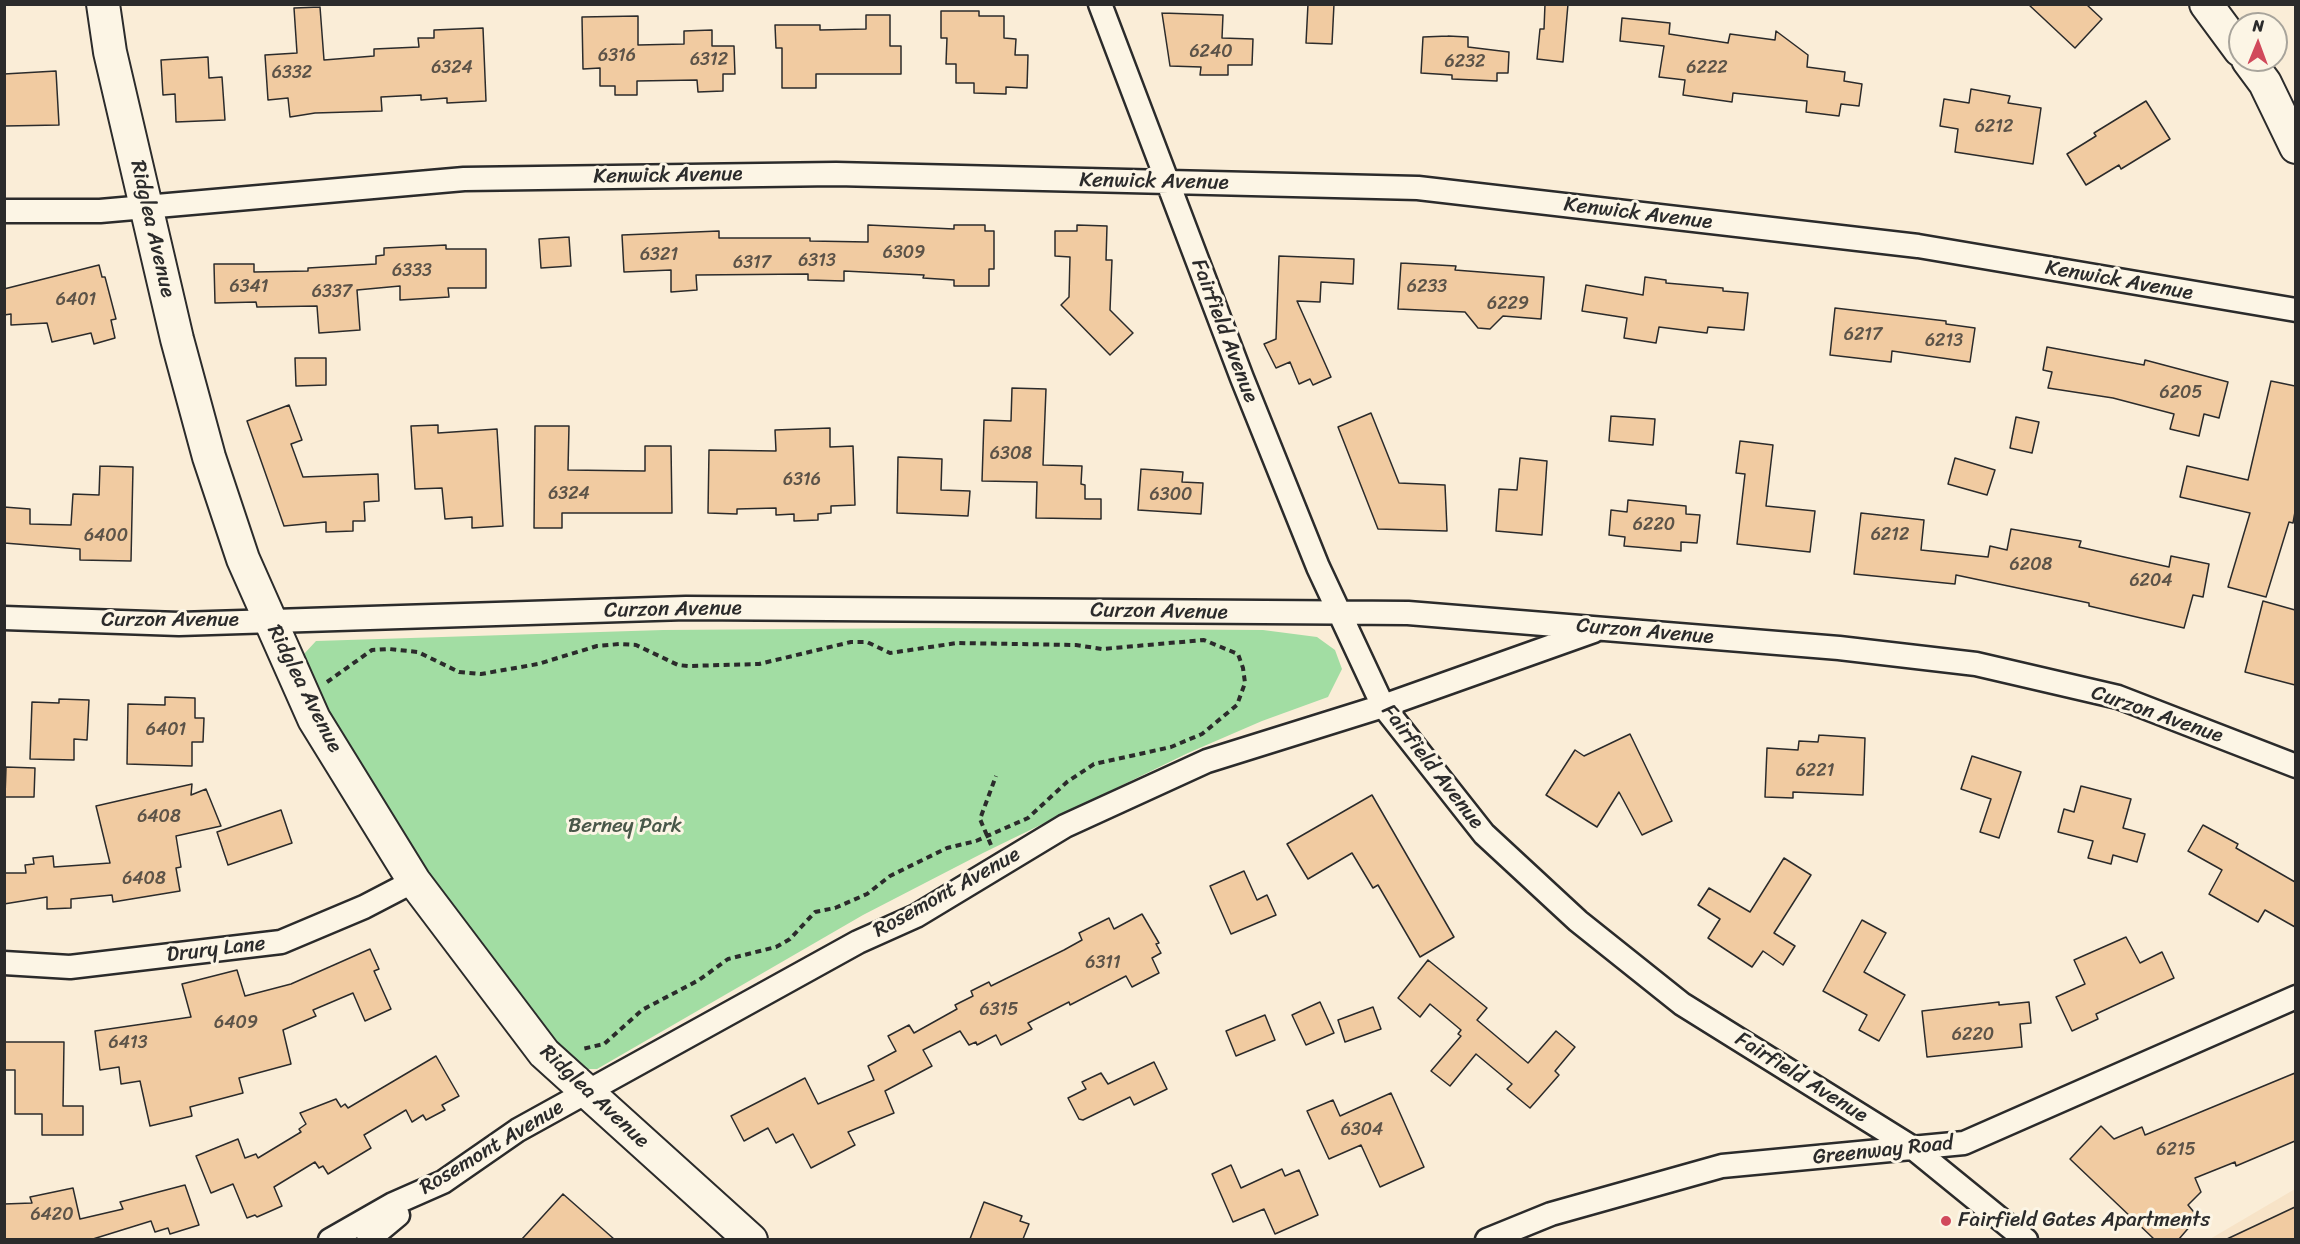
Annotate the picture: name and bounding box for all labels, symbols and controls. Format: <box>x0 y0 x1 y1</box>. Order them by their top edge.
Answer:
text: N <box>2252 11 2264 40</box>
north arrow <box>2228 12 2288 72</box>
house number: 6240 <box>1189 41 1233 63</box>
house number: 6316 <box>598 45 636 67</box>
house number: 6312 <box>690 49 728 71</box>
house number: 6232 <box>1445 51 1485 73</box>
house number: 6324 <box>431 57 473 79</box>
house number: 6222 <box>1686 57 1728 79</box>
house number: 6332 <box>272 62 312 84</box>
house number: 6212 <box>1975 116 2013 138</box>
street label: Ridglea Avenue <box>124 158 180 300</box>
street label: Kenwick Avenue <box>593 162 743 190</box>
street label: Kenwick Avenue <box>1079 168 1229 196</box>
street label: Kenwick Avenue <box>1562 192 1714 236</box>
house number: 6309 <box>883 242 925 264</box>
house number: 6321 <box>640 244 678 266</box>
house number: 6313 <box>798 250 836 272</box>
house number: 6317 <box>733 252 771 274</box>
street label: Fairfield Avenue <box>1185 256 1263 406</box>
street label: Kenwick Avenue <box>2043 256 2195 306</box>
house number: 6333 <box>392 260 432 282</box>
house number: 6341 <box>229 276 269 298</box>
house number: 6233 <box>1407 276 1447 298</box>
house number: 6337 <box>312 281 352 303</box>
house number: 6401 <box>56 289 96 311</box>
house number: 6229 <box>1487 293 1529 315</box>
house number: 6217 <box>1844 324 1882 346</box>
house number: 6213 <box>1925 330 1963 352</box>
house number: 6205 <box>2160 382 2202 404</box>
house number: 6308 <box>990 443 1032 465</box>
house number: 6316 <box>783 469 821 491</box>
house number: 6324 <box>548 483 590 505</box>
house number: 6300 <box>1150 484 1192 506</box>
house number: 6220 <box>1633 514 1675 536</box>
house number: 6212 <box>1871 524 1909 546</box>
house number: 6400 <box>84 525 128 547</box>
house number: 6208 <box>2010 554 2052 576</box>
house number: 6204 <box>2129 570 2173 592</box>
street label: Curzon Avenue <box>604 596 742 624</box>
street label: Curzon Avenue <box>1090 598 1228 626</box>
street label: Curzon Avenue <box>101 608 239 634</box>
street label: Curzon Avenue <box>1575 613 1715 651</box>
street label: Ridglea Avenue <box>261 621 347 757</box>
street label: Curzon Avenue <box>2088 681 2226 749</box>
street label: Fairfield Avenue <box>1375 700 1489 834</box>
house number: 6401 <box>146 719 186 741</box>
house number: 6221 <box>1796 760 1834 782</box>
house number: 6408 <box>137 806 181 828</box>
park label: Berney Park <box>568 814 682 840</box>
street label: Rosemont Avenue <box>869 842 1025 944</box>
house number: 6408 <box>122 868 166 890</box>
street label: Drury Lane <box>165 931 267 969</box>
house number: 6311 <box>1085 952 1121 974</box>
house number: 6315 <box>980 999 1018 1021</box>
house number: 6409 <box>214 1012 258 1034</box>
house number: 6220 <box>1952 1024 1994 1046</box>
street label: Fairfield Avenue <box>1730 1027 1872 1129</box>
house number: 6413 <box>108 1032 148 1054</box>
street label: Ridglea Avenue <box>534 1040 654 1154</box>
street label: Rosemont Avenue <box>415 1095 569 1201</box>
house number: 6304 <box>1341 1119 1383 1141</box>
street label: Greenway Road <box>1812 1131 1954 1171</box>
house number: 6215 <box>2156 1139 2196 1161</box>
house number: 6420 <box>30 1204 74 1226</box>
place label: Fairfield Gates Apartments <box>1958 1208 2210 1234</box>
marker: Fairfield Gates Apartments <box>1939 1214 1953 1228</box>

